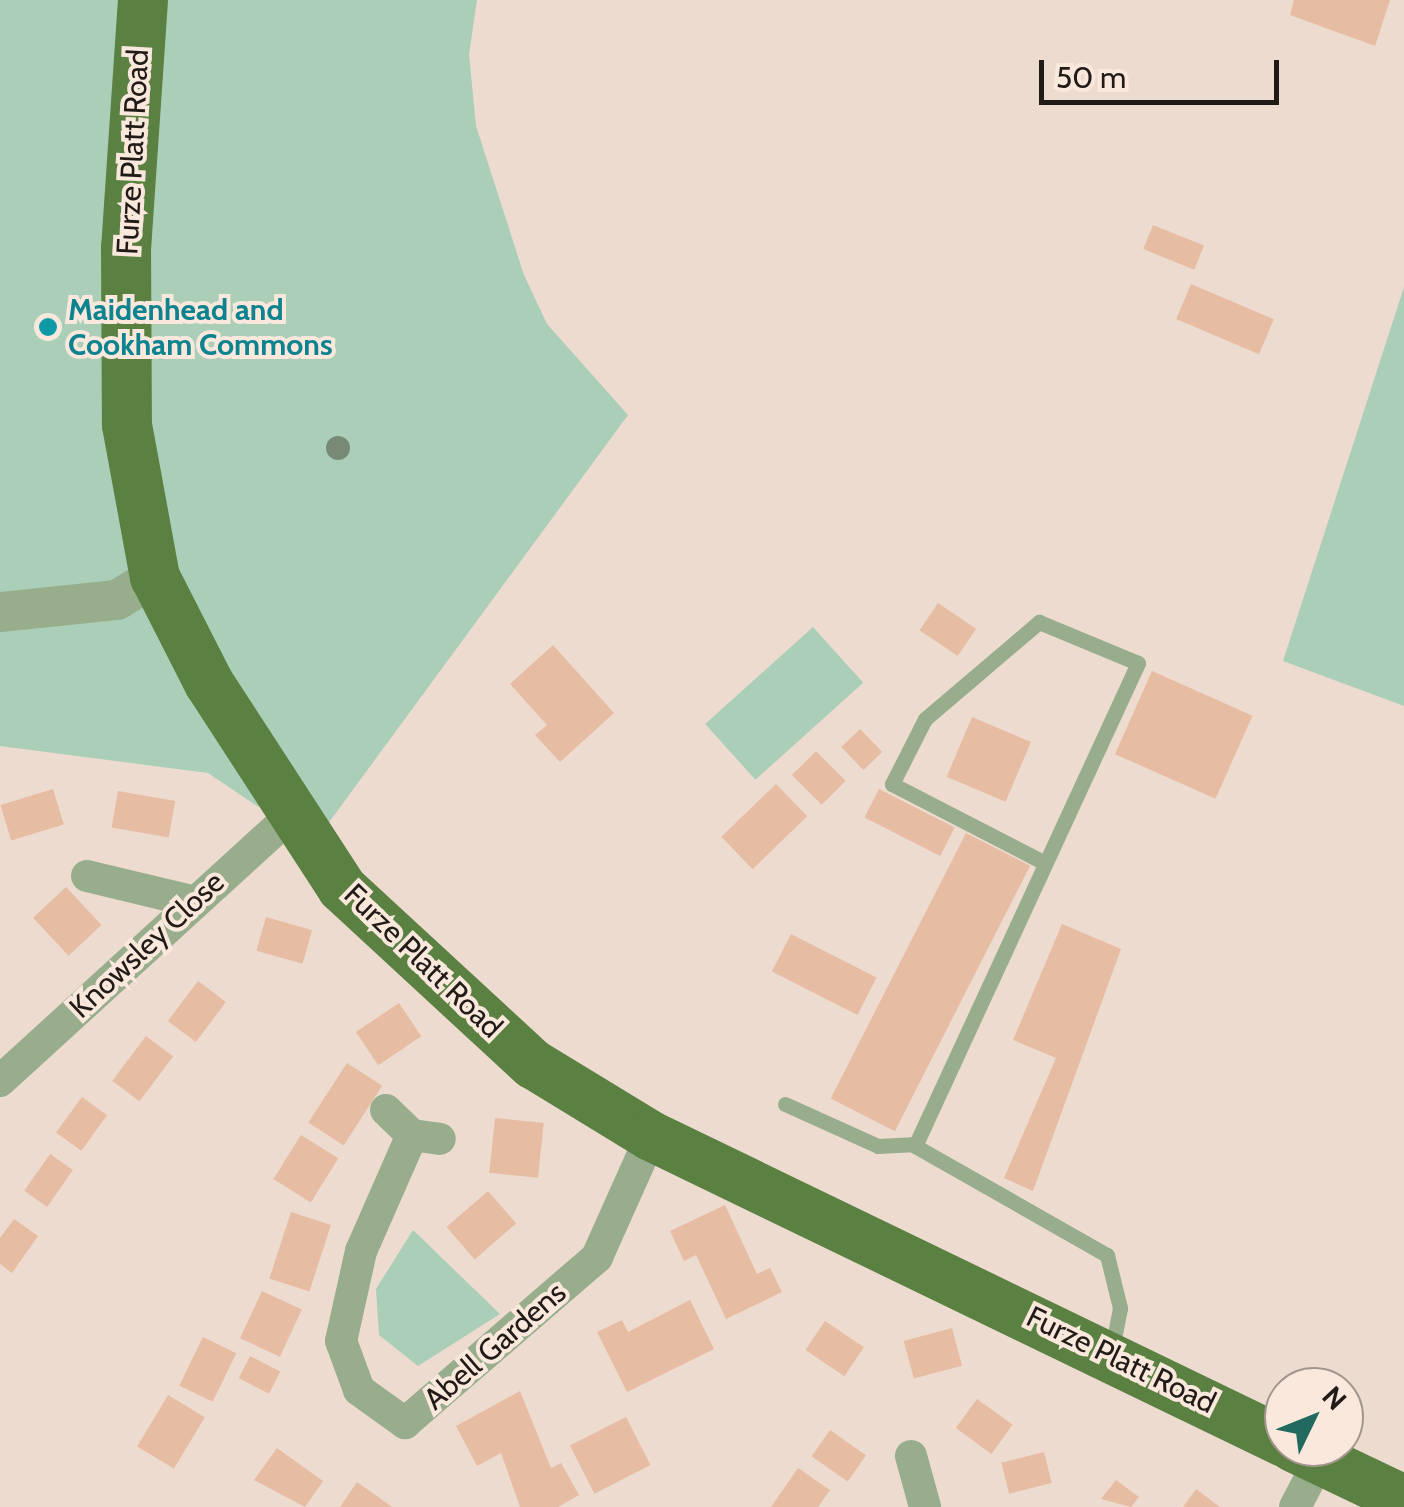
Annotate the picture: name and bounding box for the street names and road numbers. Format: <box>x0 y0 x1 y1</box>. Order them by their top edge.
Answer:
street label: Furze Platt Road <box>110 48 156 256</box>
street label: Knowsley Close <box>62 864 232 1026</box>
street label: Furze Platt Road <box>336 877 510 1045</box>
street label: Abell Gardens <box>417 1275 573 1417</box>
street label: Furze Platt Road <box>1021 1299 1221 1421</box>

